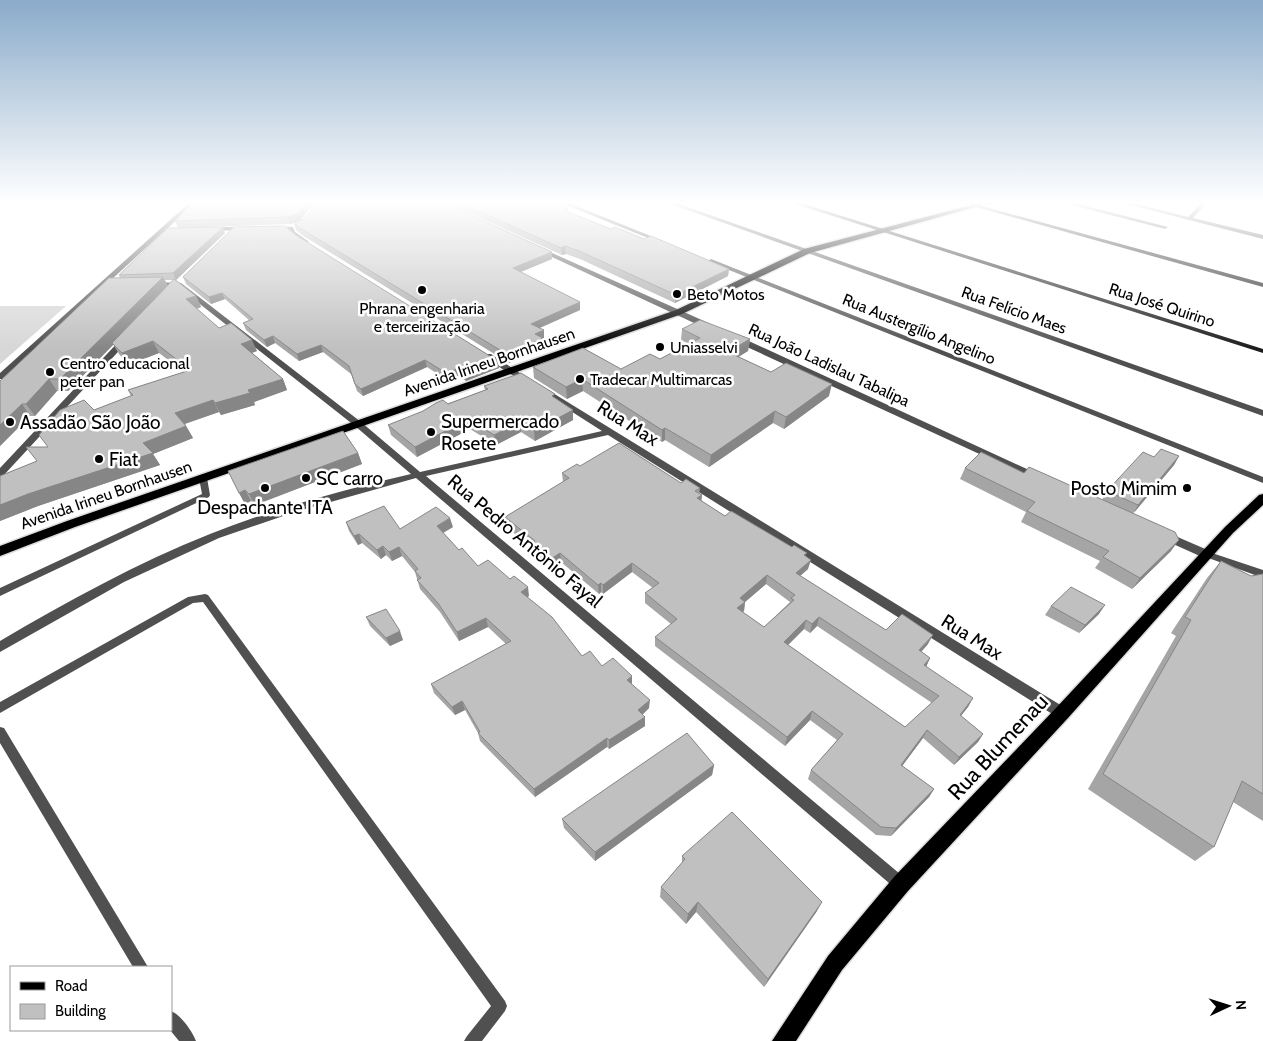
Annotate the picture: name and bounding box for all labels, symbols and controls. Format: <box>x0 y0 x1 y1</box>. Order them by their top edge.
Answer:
street label: Rua José Quirino <box>1107 279 1218 331</box>
street label: Rua Felício Maes <box>959 282 1070 338</box>
marker: Phrana engenharia e terceirização <box>416 284 428 296</box>
place label: Beto Motos <box>687 285 765 304</box>
marker: Beto Motos <box>671 288 683 300</box>
street label: Rua Austergílio Angelino <box>840 290 998 368</box>
place label: Phrana engenharia e terceirização <box>359 299 485 336</box>
street label: Rua João Ladislau Tabalipa <box>745 319 913 411</box>
street label: Avenida Irineu Bornhausen <box>401 324 577 400</box>
place label: Uniasselvi <box>670 338 738 357</box>
marker: Uniasselvi <box>654 341 666 353</box>
place label: Centro educacional peter pan <box>60 354 190 391</box>
marker: Centro educacional peter pan <box>44 366 56 378</box>
place label: Tradecar Multimarcas <box>590 370 733 389</box>
marker: Tradecar Multimarcas <box>574 373 586 385</box>
street label: Rua Max <box>593 395 663 451</box>
place label: Supermercado Rosete <box>441 410 559 455</box>
place label: Assadão São João <box>20 411 161 434</box>
marker: Assadão São João <box>4 416 16 428</box>
marker: Supermercado Rosete <box>425 426 437 438</box>
place label: Fiat <box>109 448 139 471</box>
marker: Fiat <box>93 453 105 465</box>
street label: Avenida Irineu Bornhausen <box>18 457 194 533</box>
place label: SC carro <box>316 467 383 490</box>
street label: Rua Pedro Antônio Fayal <box>443 470 607 613</box>
marker: SC carro <box>300 472 312 484</box>
place label: Posto Mimim <box>1070 477 1177 500</box>
marker: Despachante ITA <box>259 482 271 494</box>
marker: Posto Mimim <box>1181 482 1193 494</box>
place label: Despachante ITA <box>197 496 333 519</box>
street label: Rua Max <box>937 609 1007 665</box>
street label: Rua Blumenau <box>942 689 1054 805</box>
legend <box>10 966 172 1031</box>
text: Road <box>55 977 88 995</box>
north arrow <box>1203 981 1253 1031</box>
text: N <box>1232 1000 1250 1011</box>
text: Building <box>55 1002 106 1020</box>

